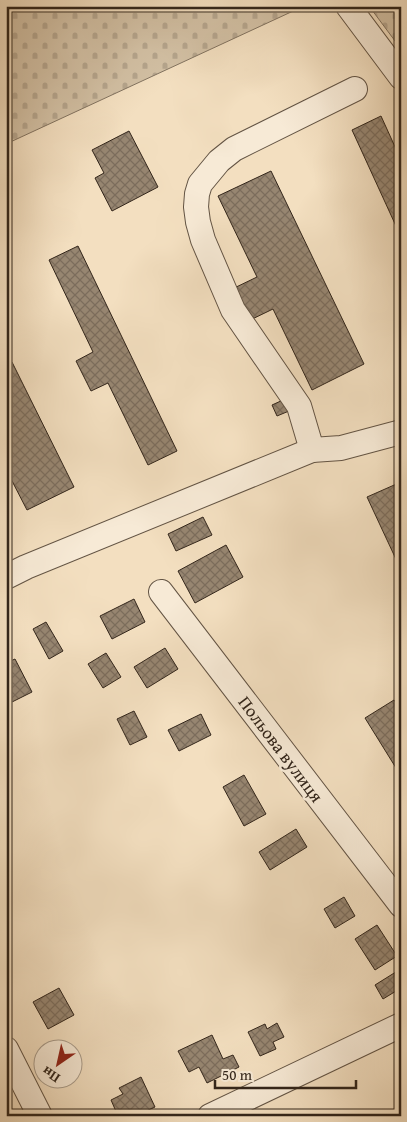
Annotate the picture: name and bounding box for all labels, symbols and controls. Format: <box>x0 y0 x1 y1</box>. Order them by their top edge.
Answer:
street label: Польова вулиця <box>232 690 330 808</box>
north arrow <box>32 1040 82 1090</box>
scale bar <box>215 1057 356 1089</box>
text: Пн <box>37 1061 64 1088</box>
text: 50 m <box>222 1064 253 1085</box>

